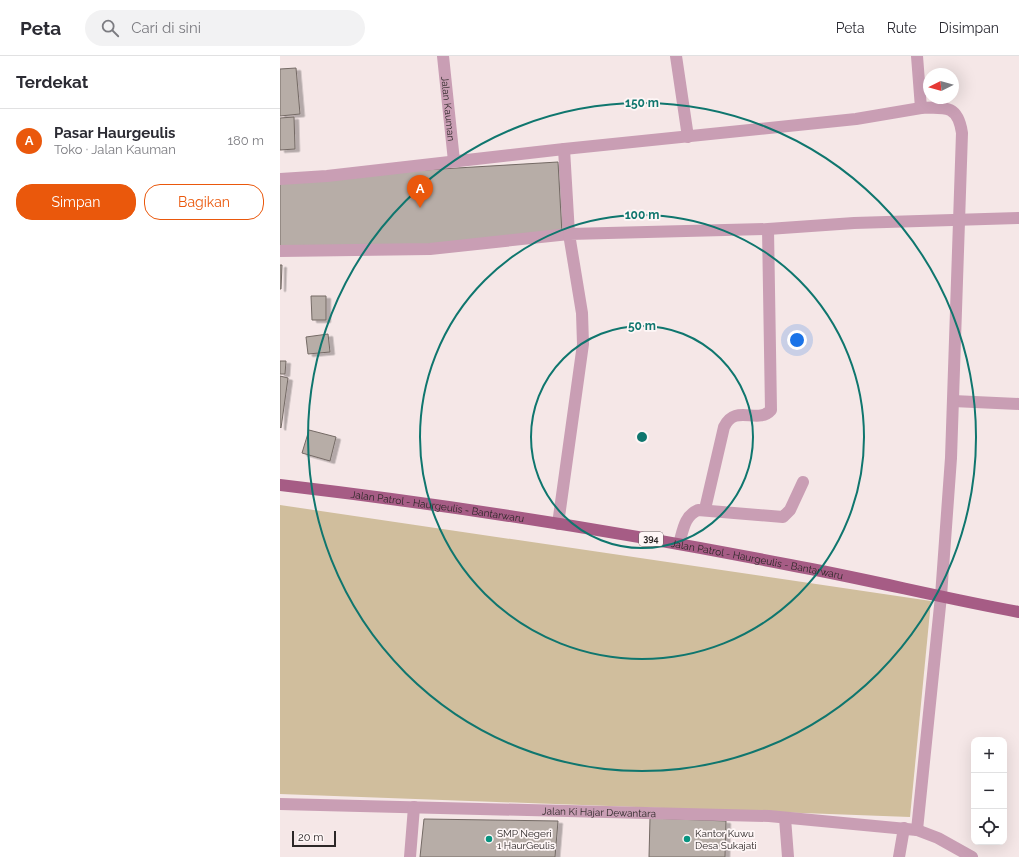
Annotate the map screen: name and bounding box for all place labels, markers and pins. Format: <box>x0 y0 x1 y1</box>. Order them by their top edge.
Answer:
pin: A <box>407 175 433 208</box>
centre of rings <box>635 430 649 444</box>
place label: SMP Negeri 1 HaurGeulis <box>497 828 555 851</box>
place label: Kantor Kuwu Desa Sukajati <box>695 828 757 851</box>
marker: SMP Negeri 1 HaurGeulis <box>484 834 494 844</box>
marker: Kantor Kuwu Desa Sukajati <box>682 834 692 844</box>

